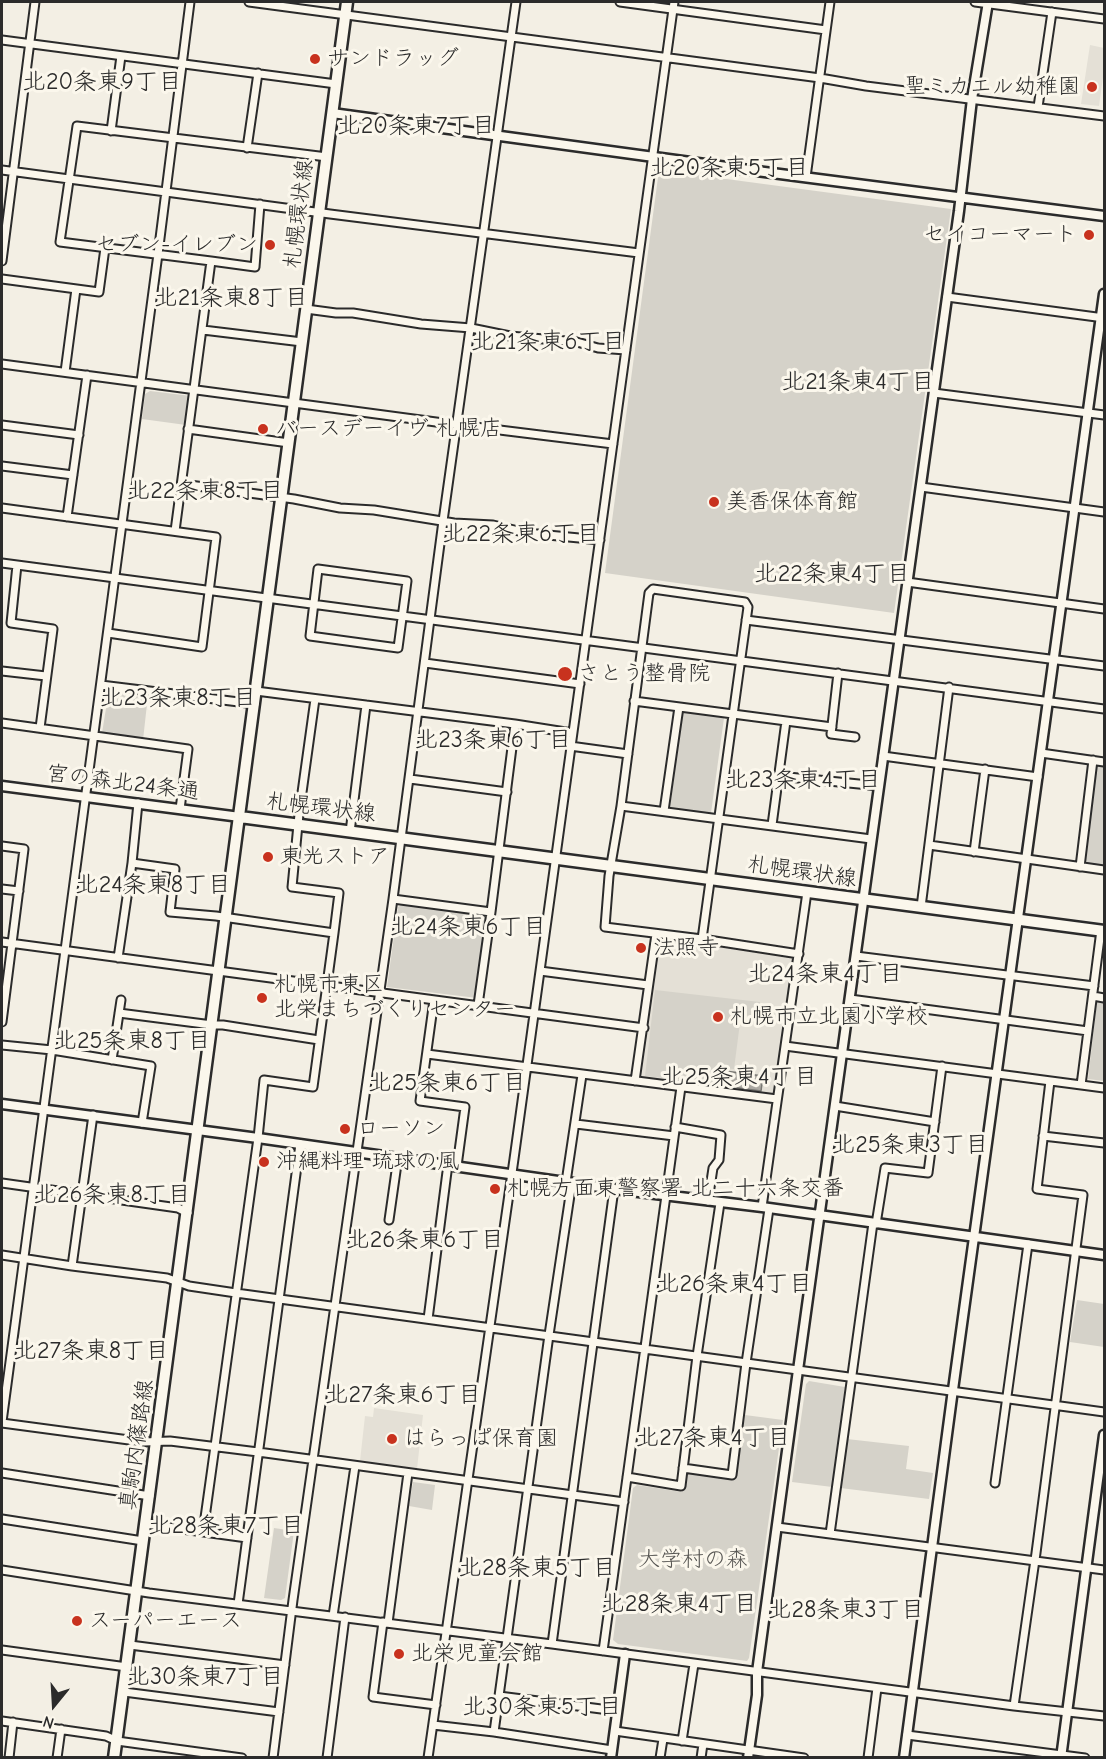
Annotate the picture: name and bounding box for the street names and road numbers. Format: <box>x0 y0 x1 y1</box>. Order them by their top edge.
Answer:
street label: 札幌環状線 <box>279 158 319 270</box>
street label: 宮の森北24条通 <box>45 761 201 805</box>
street label: 札幌環状線 <box>265 788 377 828</box>
street label: 札幌環状線 <box>746 851 858 893</box>
street label: 真駒内篠路線 <box>115 1378 159 1512</box>

